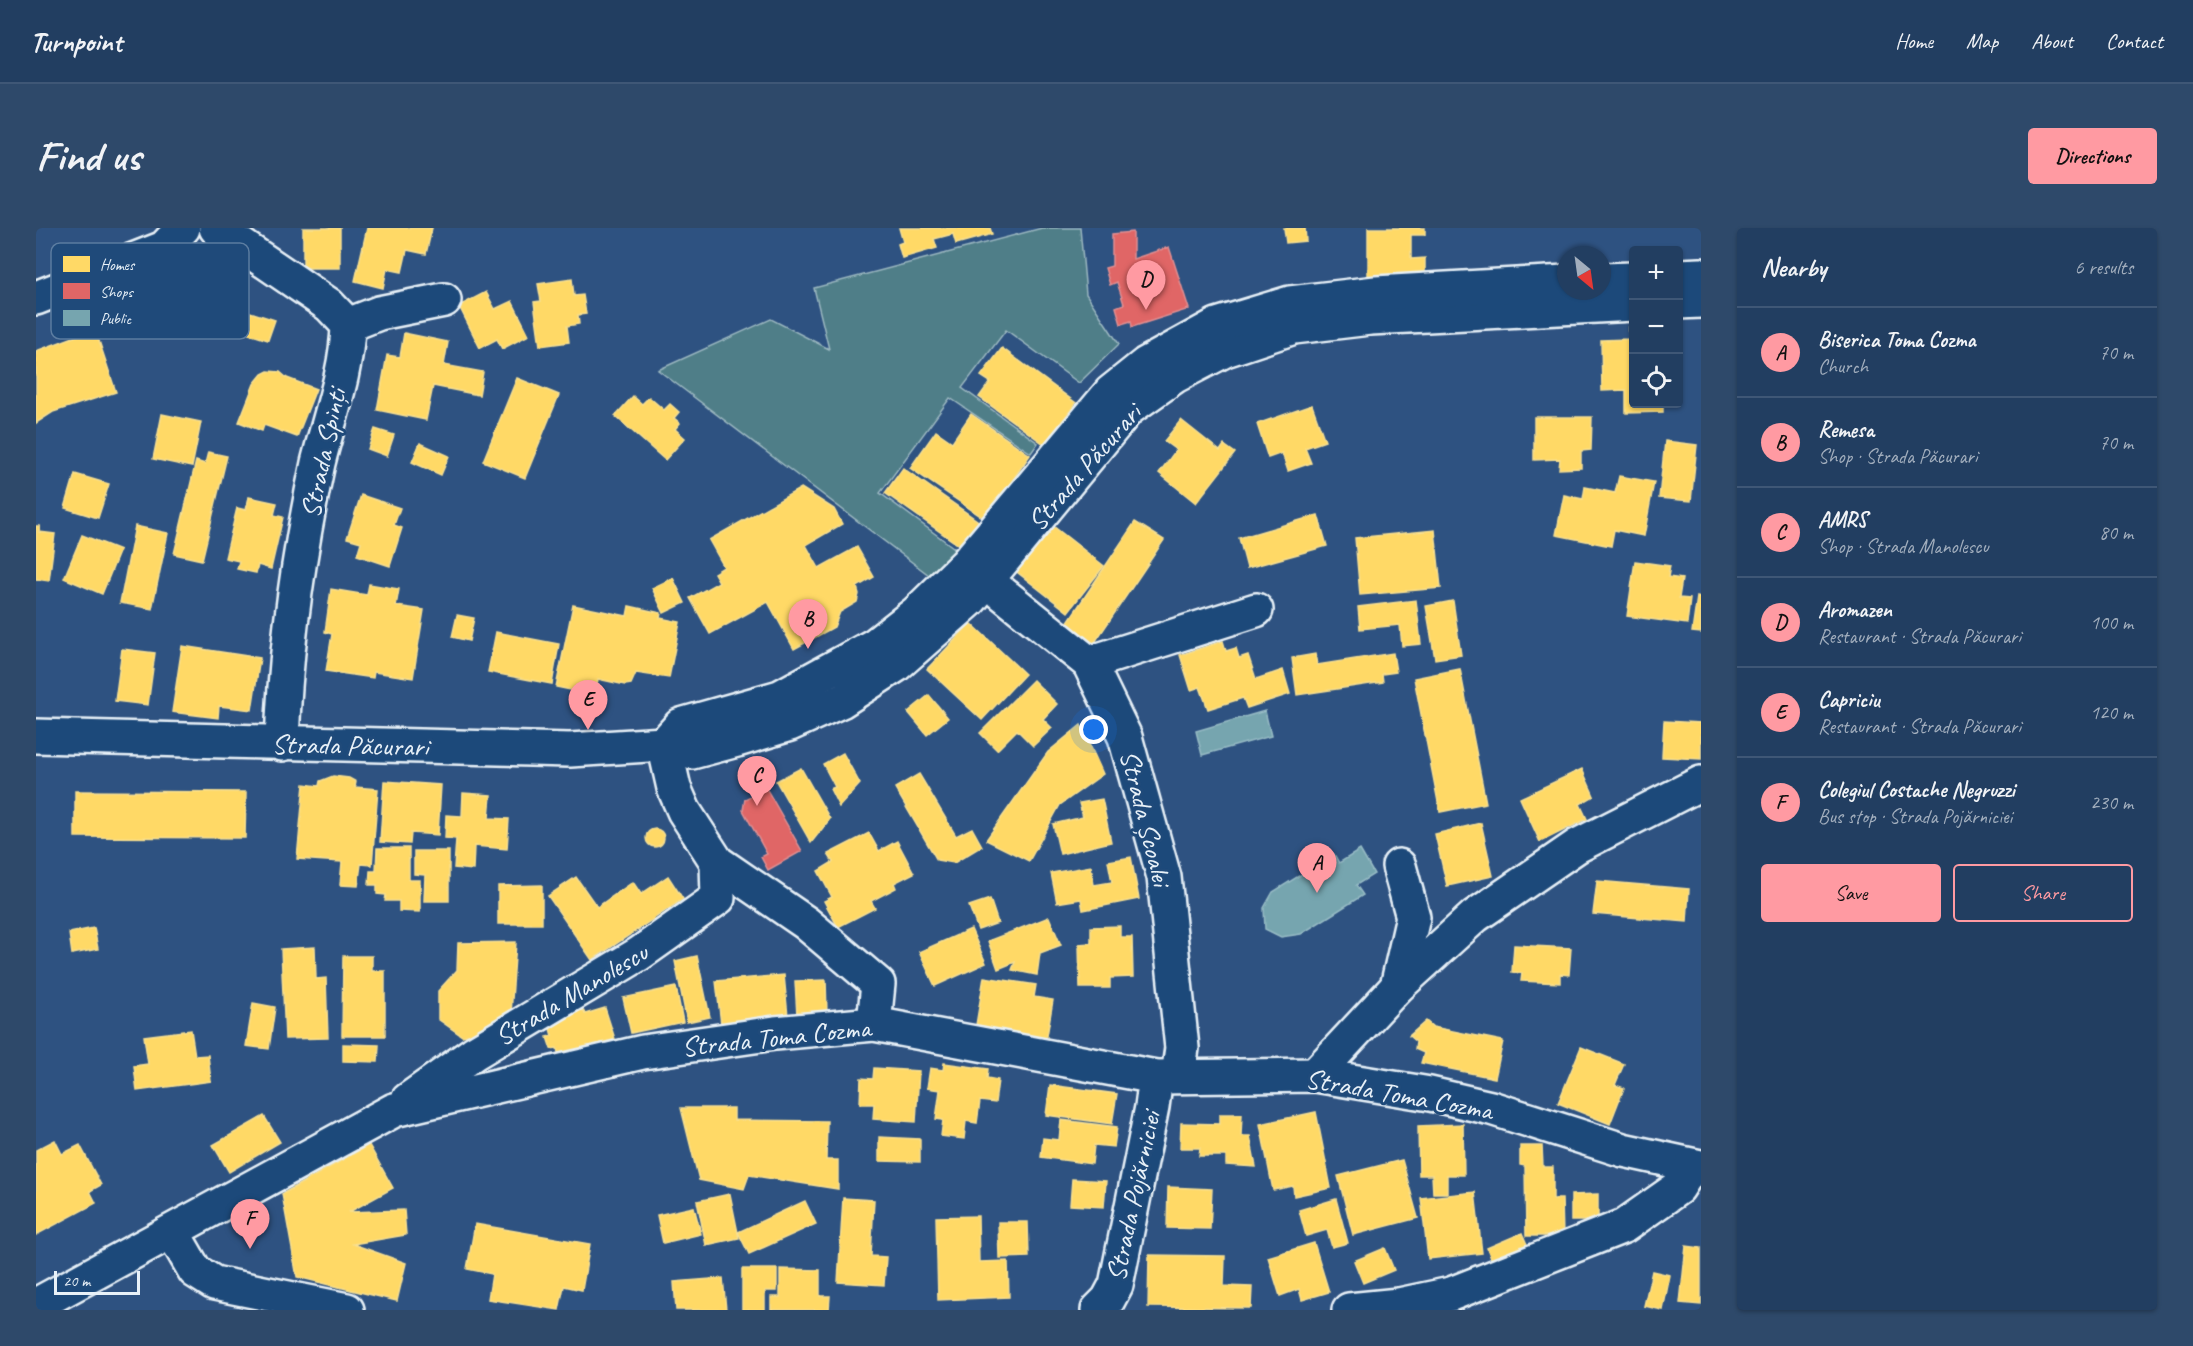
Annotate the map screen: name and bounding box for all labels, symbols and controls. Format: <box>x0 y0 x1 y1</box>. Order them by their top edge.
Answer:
text: Turnpoint <box>30 24 122 59</box>
text: Home <box>1895 28 1933 54</box>
text: Map <box>1966 28 1998 54</box>
text: About <box>2031 28 2073 54</box>
text: Contact <box>2106 28 2163 54</box>
button: Directions <box>2028 128 2157 184</box>
text: Find us <box>36 130 141 183</box>
legend <box>51 243 249 339</box>
north arrow <box>1557 246 1611 300</box>
map controls <box>1629 246 1683 408</box>
button: + <box>1629 246 1683 300</box>
text: Nearby <box>1761 251 1826 284</box>
text: Homes <box>100 255 136 275</box>
text: 6 results <box>2074 255 2133 280</box>
pin: D <box>1126 260 1166 310</box>
text: Shops <box>100 282 134 302</box>
button: − <box>1629 300 1683 354</box>
text: Public <box>100 309 132 329</box>
text: Biserica Toma Cozma <box>1818 326 1975 354</box>
text: A <box>1775 340 1786 365</box>
text: 70 m <box>2099 340 2133 365</box>
button: locate <box>1629 354 1683 408</box>
text: Church <box>1818 354 1868 379</box>
street label: Strada Spinți <box>292 381 355 521</box>
street label: Strada Păcurari <box>1019 393 1151 538</box>
text: Remesa <box>1818 416 1874 444</box>
text: B <box>1775 430 1786 455</box>
text: 70 m <box>2099 430 2133 455</box>
text: Shop · Strada Păcurari <box>1818 444 1978 469</box>
text: AMRS <box>1818 506 1867 534</box>
text: C <box>1776 520 1785 545</box>
text: 80 m <box>2099 520 2133 545</box>
text: Shop · Strada Manolescu <box>1818 534 1989 559</box>
text: Aromazen <box>1818 596 1892 624</box>
pin: B <box>788 600 828 649</box>
text: D <box>1775 610 1786 635</box>
text: 100 m <box>2090 610 2133 635</box>
text: Restaurant · Strada Păcurari <box>1818 624 2021 649</box>
pin: E <box>568 680 608 730</box>
text: Capriciu <box>1818 686 1880 714</box>
text: E <box>1775 700 1786 725</box>
text: 120 m <box>2090 700 2133 725</box>
text: Restaurant · Strada Păcurari <box>1818 714 2021 739</box>
your location <box>1079 715 1108 744</box>
street label: Strada Păcurari <box>271 726 433 764</box>
street label: Strada Școalei <box>1112 747 1181 893</box>
pin: C <box>738 756 776 806</box>
text: Colegiul Costache Negruzzi <box>1818 776 2015 804</box>
text: F <box>1776 790 1785 815</box>
text: 230 m <box>2090 790 2133 815</box>
text: Bus stop · Strada Pojărniciei <box>1818 804 2012 829</box>
pin: A <box>1298 844 1336 893</box>
button: Save <box>1761 864 1941 922</box>
button: Share <box>1953 864 2133 922</box>
street label: Strada Manolescu <box>488 934 655 1053</box>
street label: Strada Toma Cozma <box>680 1009 874 1064</box>
street label: Strada Toma Cozma <box>1303 1060 1498 1128</box>
street label: Strada Pojărniciei <box>1098 1104 1169 1284</box>
pin: F <box>230 1200 270 1249</box>
scale bar <box>54 1268 140 1296</box>
text: 20 m <box>63 1271 90 1291</box>

